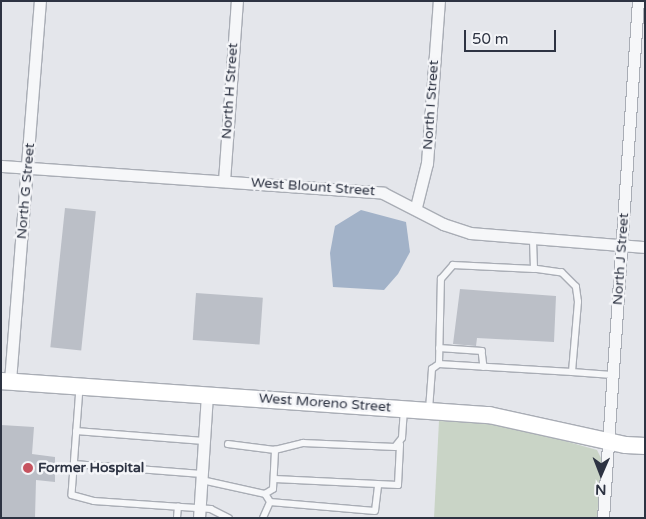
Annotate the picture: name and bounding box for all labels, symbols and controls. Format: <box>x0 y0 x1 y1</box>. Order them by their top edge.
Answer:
scale bar <box>466 20 558 52</box>
text: 50 m <box>472 30 509 48</box>
street label: North H Street <box>218 42 242 140</box>
street label: North I Street <box>419 59 443 151</box>
street label: North G Street <box>13 142 39 240</box>
street label: West Blount Street <box>250 174 376 200</box>
street label: North J Street <box>609 212 633 306</box>
street label: West Moreno Street <box>258 390 392 416</box>
north arrow <box>576 449 626 499</box>
place label: Former Hospital <box>38 460 144 476</box>
marker: Former Hospital <box>22 462 34 474</box>
text: N <box>595 481 607 498</box>

